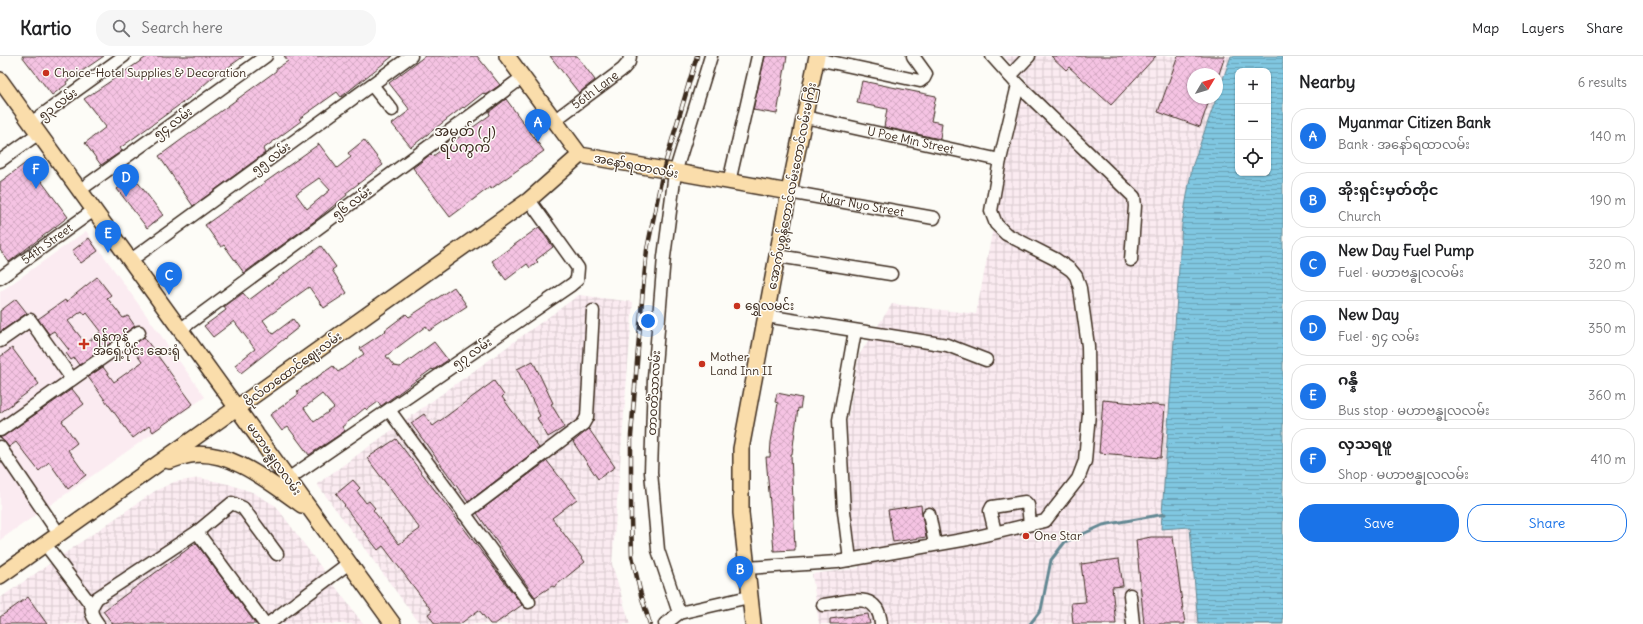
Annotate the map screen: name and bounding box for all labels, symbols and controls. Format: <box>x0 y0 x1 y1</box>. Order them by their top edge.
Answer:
search box <box>96 10 376 46</box>
text: Kartio <box>20 16 72 40</box>
icon: search <box>110 17 132 39</box>
text: Search here <box>142 18 223 37</box>
text: Map <box>1472 19 1499 37</box>
text: Layers <box>1521 19 1564 37</box>
text: Share <box>1586 19 1623 37</box>
place label: Choice-Hotel Supplies & Decoration <box>54 65 246 80</box>
street label: 56th Lane <box>568 67 621 112</box>
marker: Choice-Hotel Supplies & Decoration <box>41 68 51 78</box>
north arrow <box>1187 68 1223 104</box>
map controls <box>1235 68 1271 176</box>
button: + <box>1235 68 1271 104</box>
text: Nearby <box>1299 71 1355 93</box>
text: 6 results <box>1578 74 1627 91</box>
street label: အောက်ပုစွန်တောင်လမ်းတောင်လမ်းမကြီး <box>763 81 822 291</box>
street label: ၅၃ လမ်း <box>35 84 82 125</box>
street label: ၅၄ လမ်း <box>150 103 197 144</box>
button: − <box>1235 104 1271 140</box>
pin: A <box>525 109 551 142</box>
text: Myanmar Citizen Bank <box>1338 113 1491 132</box>
district label: အမှတ် (၂) ရပ်ကွက် <box>434 121 496 159</box>
street label: U Poe Min Street <box>866 123 955 157</box>
text: A <box>1309 128 1317 145</box>
text: 140 m <box>1590 128 1626 145</box>
text: Bank · အနော်ရထာလမ်း <box>1338 136 1470 153</box>
street label: ၅၅ လမ်း <box>248 138 295 179</box>
button: locate <box>1235 140 1271 176</box>
street label: အနော်ရထာလမ်း <box>592 149 680 184</box>
pin: F <box>23 156 49 189</box>
pin: D <box>113 164 139 197</box>
text: အိုးရှင်းမှတ်တိုင <box>1338 180 1439 199</box>
street label: ၅၆ လမ်း <box>328 182 376 224</box>
street label: Kyar Nyo Street <box>819 190 905 219</box>
text: B <box>1309 192 1317 209</box>
text: 190 m <box>1590 192 1626 209</box>
text: Church <box>1338 208 1381 225</box>
street label: 54th Street <box>18 220 75 267</box>
pin: E <box>95 220 121 253</box>
text: New Day Fuel Pump <box>1338 241 1474 260</box>
text: C <box>1309 256 1317 273</box>
text: 320 m <box>1588 256 1626 273</box>
pin: C <box>156 262 182 295</box>
text: Fuel · မဟာဗန္ဓုလလမ်း <box>1338 264 1464 281</box>
place label: ရွှေလမင်း <box>745 297 794 316</box>
marker: ရွှေလမင်း <box>732 301 742 311</box>
text: New Day <box>1338 305 1399 324</box>
your location <box>638 311 658 331</box>
text: D <box>1308 320 1318 337</box>
text: 350 m <box>1588 320 1626 337</box>
street label: ဗိုလ်တထောင်ဈေးလမ်း <box>240 327 346 411</box>
place label: ရန်ကုန် အရှေ့ပိုင်း ဆေးရုံ <box>93 328 180 361</box>
text: Fuel · ၅၄ လမ်း <box>1338 328 1419 345</box>
street label: ၅၇ လမ်း <box>449 333 496 374</box>
marker: ရန်ကုန် အရှေ့ပိုင်း ဆေးရုံ <box>78 338 90 350</box>
place label: Mother Land Inn II <box>710 349 773 378</box>
street label: တာဝတိံသာလမ်း <box>643 350 663 436</box>
marker: Mother Land Inn II <box>697 359 707 369</box>
text: ဂန္နီ <box>1338 370 1358 389</box>
text: E <box>1309 387 1317 404</box>
text: 360 m <box>1588 387 1626 404</box>
text: Bus stop · မဟာဗန္ဓုလလမ်း <box>1338 402 1489 419</box>
street label: မဟာဗန္ဓုလလမ်း <box>241 419 306 500</box>
text: လှသရဖူ <box>1338 434 1392 453</box>
text: F <box>1309 451 1317 468</box>
text: 410 m <box>1590 451 1626 468</box>
text: Shop · မဟာဗန္ဓုလလမ်း <box>1338 466 1469 483</box>
button: Save <box>1299 504 1459 542</box>
button: Share <box>1467 504 1627 542</box>
place label: One Star <box>1034 528 1082 543</box>
marker: One Star <box>1021 531 1031 541</box>
pin: B <box>727 556 753 589</box>

